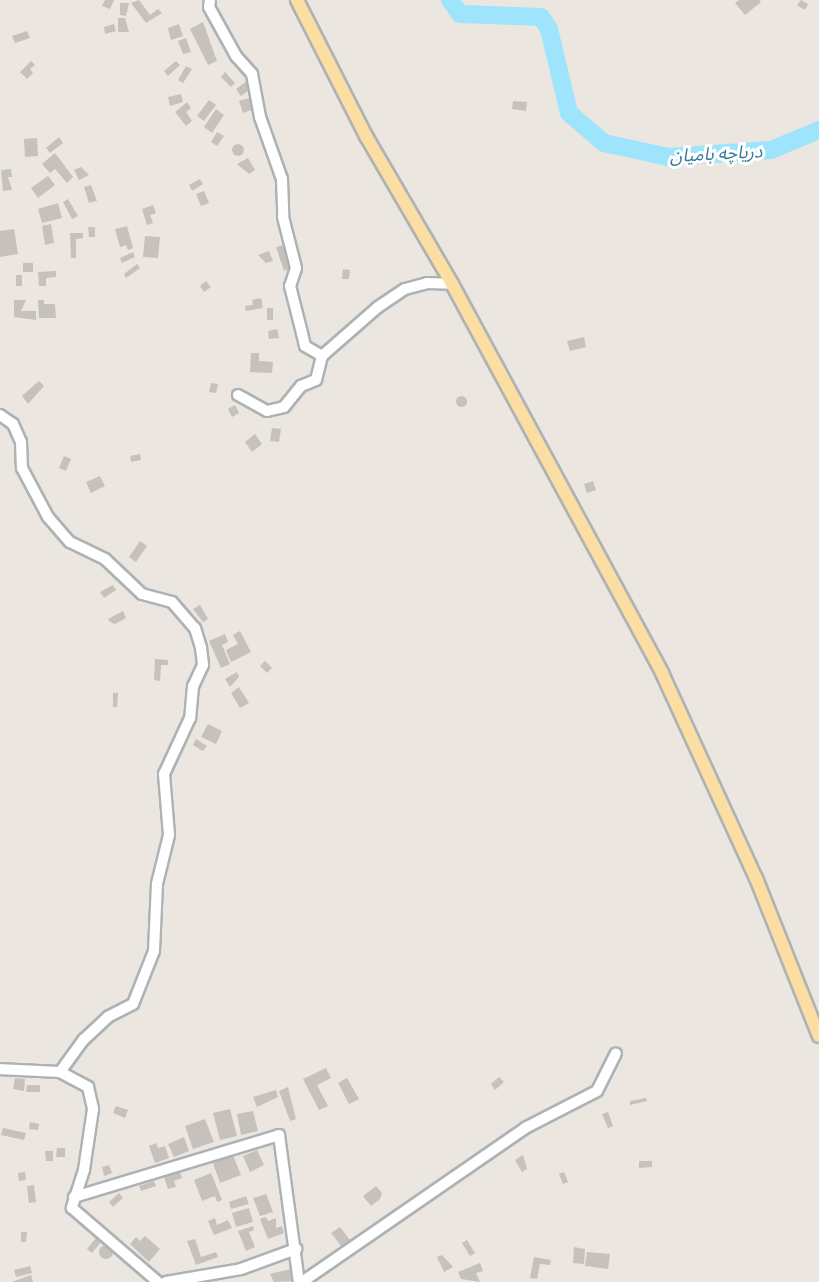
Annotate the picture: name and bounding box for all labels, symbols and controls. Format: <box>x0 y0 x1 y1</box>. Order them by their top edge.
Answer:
water label: دریاچه بامیان <box>669 140 763 166</box>

